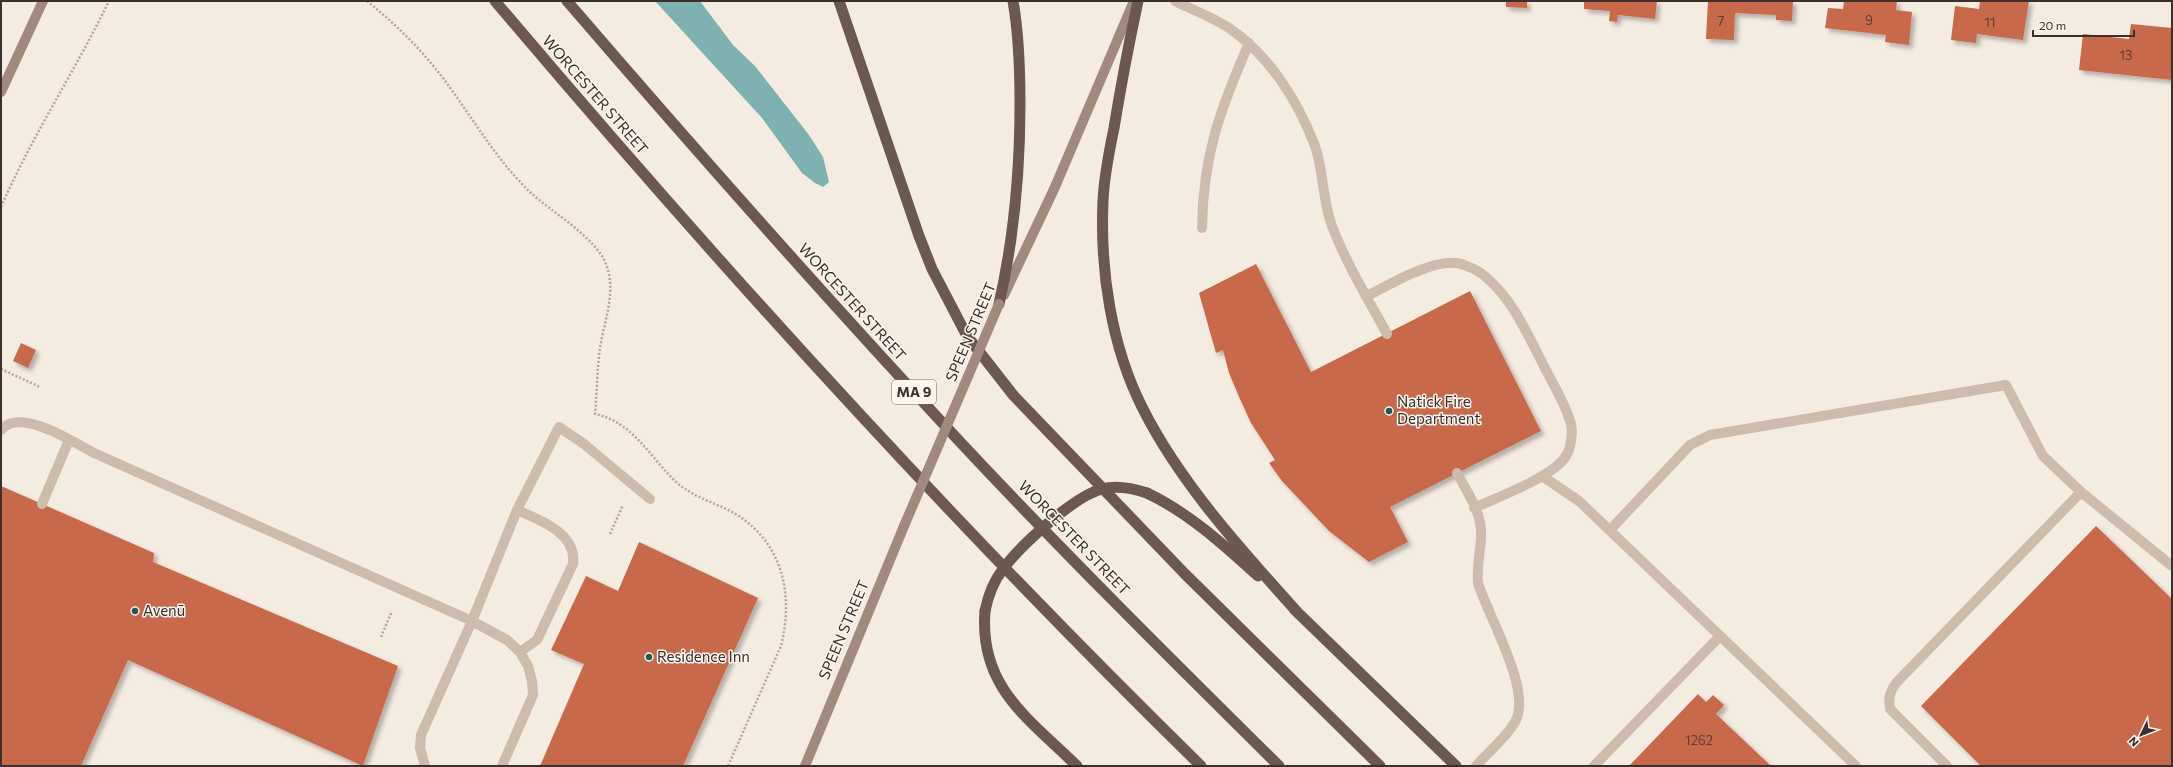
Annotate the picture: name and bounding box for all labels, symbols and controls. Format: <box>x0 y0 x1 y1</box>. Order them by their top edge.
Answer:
house number: 9 <box>1865 12 1873 28</box>
scale bar <box>2033 12 2134 38</box>
house number: 7 <box>1718 13 1725 29</box>
house number: 11 <box>1984 14 1996 30</box>
text: 20 m <box>2039 18 2066 32</box>
street label: WORCESTER STREET <box>539 31 653 158</box>
house number: 13 <box>2120 47 2132 63</box>
street label: WORCESTER STREET <box>795 239 911 364</box>
street label: SPEEN STREET <box>941 279 999 384</box>
road number: MA 9 <box>892 380 936 404</box>
place label: Natick Fire Department <box>1397 392 1481 427</box>
marker: Natick Fire Department <box>1384 406 1394 416</box>
street label: WORCESTER STREET <box>1015 476 1134 598</box>
street label: SPEEN STREET <box>814 577 872 682</box>
place label: Avenū <box>143 601 185 619</box>
marker: Avenū <box>130 606 140 616</box>
place label: Residence Inn <box>657 647 750 665</box>
marker: Residence Inn <box>644 652 654 662</box>
north arrow <box>2121 715 2161 755</box>
house number: 1262 <box>1685 732 1713 748</box>
text: N <box>2126 735 2141 750</box>

